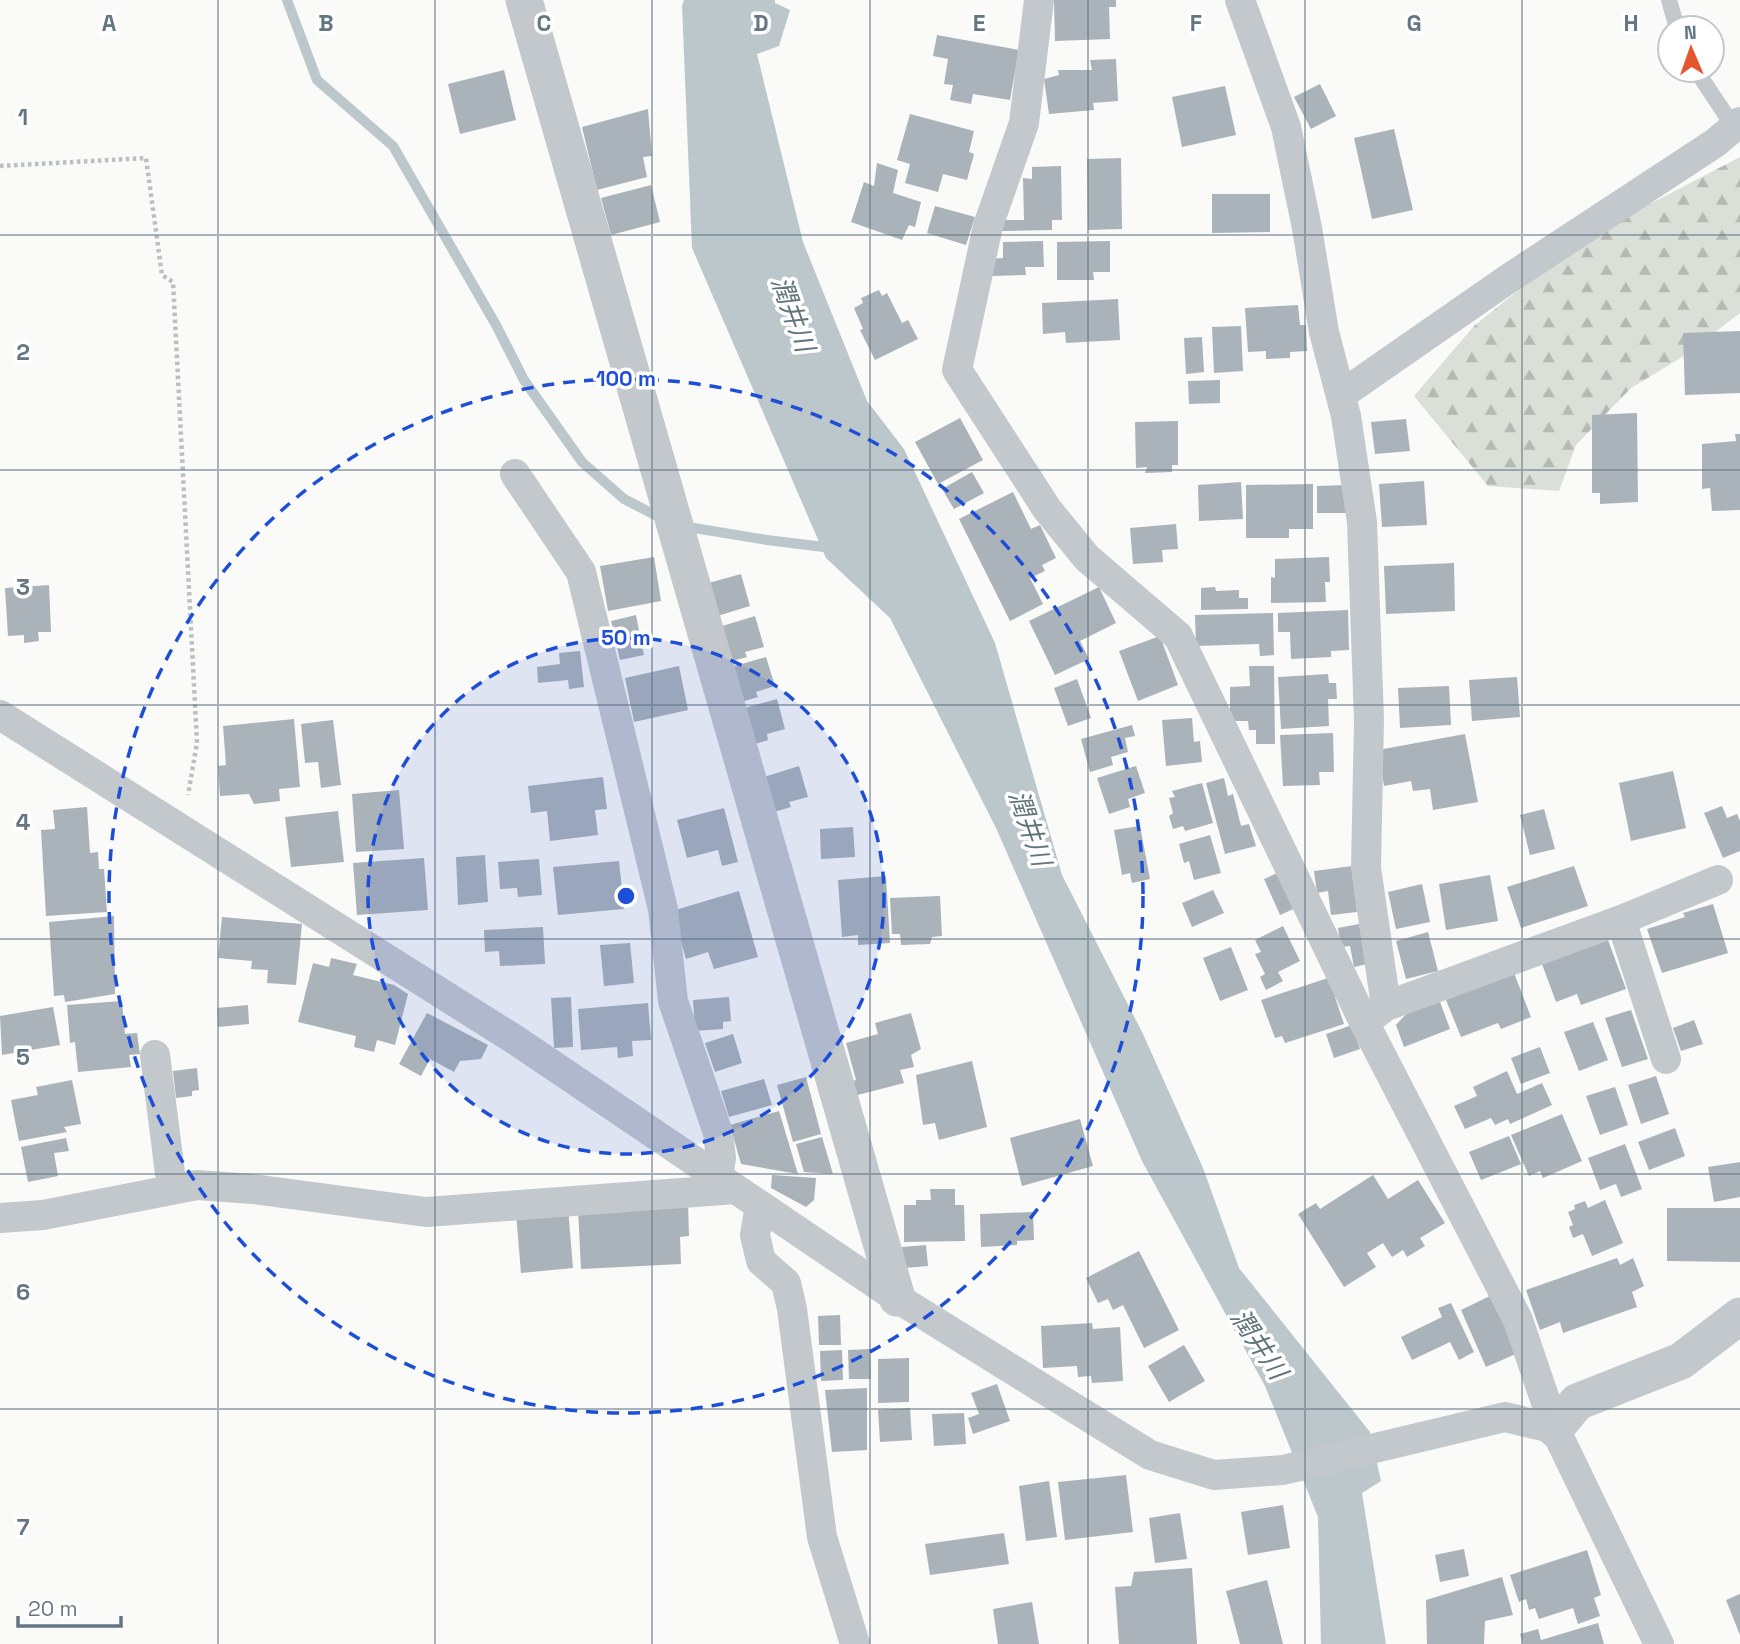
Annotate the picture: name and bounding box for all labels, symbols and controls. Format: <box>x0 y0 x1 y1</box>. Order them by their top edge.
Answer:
text: A <box>102 8 117 38</box>
text: B <box>318 8 334 38</box>
text: C <box>537 8 551 38</box>
text: D <box>753 8 769 38</box>
text: E <box>973 8 985 38</box>
text: F <box>1190 8 1202 38</box>
text: G <box>1406 8 1422 38</box>
text: H <box>1623 8 1639 38</box>
north arrow <box>1656 14 1726 84</box>
text: N <box>1684 20 1697 45</box>
text: 1 <box>18 102 28 132</box>
water label: 潤井川 <box>764 272 823 359</box>
text: 2 <box>16 337 30 367</box>
text: 100 m <box>596 365 656 392</box>
text: 3 <box>16 572 30 602</box>
text: 50 m <box>601 624 651 651</box>
water label: 潤井川 <box>1001 786 1060 873</box>
text: 4 <box>16 807 31 837</box>
centre of rings <box>614 884 638 908</box>
text: 5 <box>16 1042 30 1072</box>
text: 6 <box>16 1277 30 1307</box>
water label: 潤井川 <box>1223 1302 1297 1388</box>
text: 7 <box>17 1512 30 1542</box>
scale bar <box>18 1584 121 1628</box>
text: 20 m <box>28 1595 78 1622</box>

